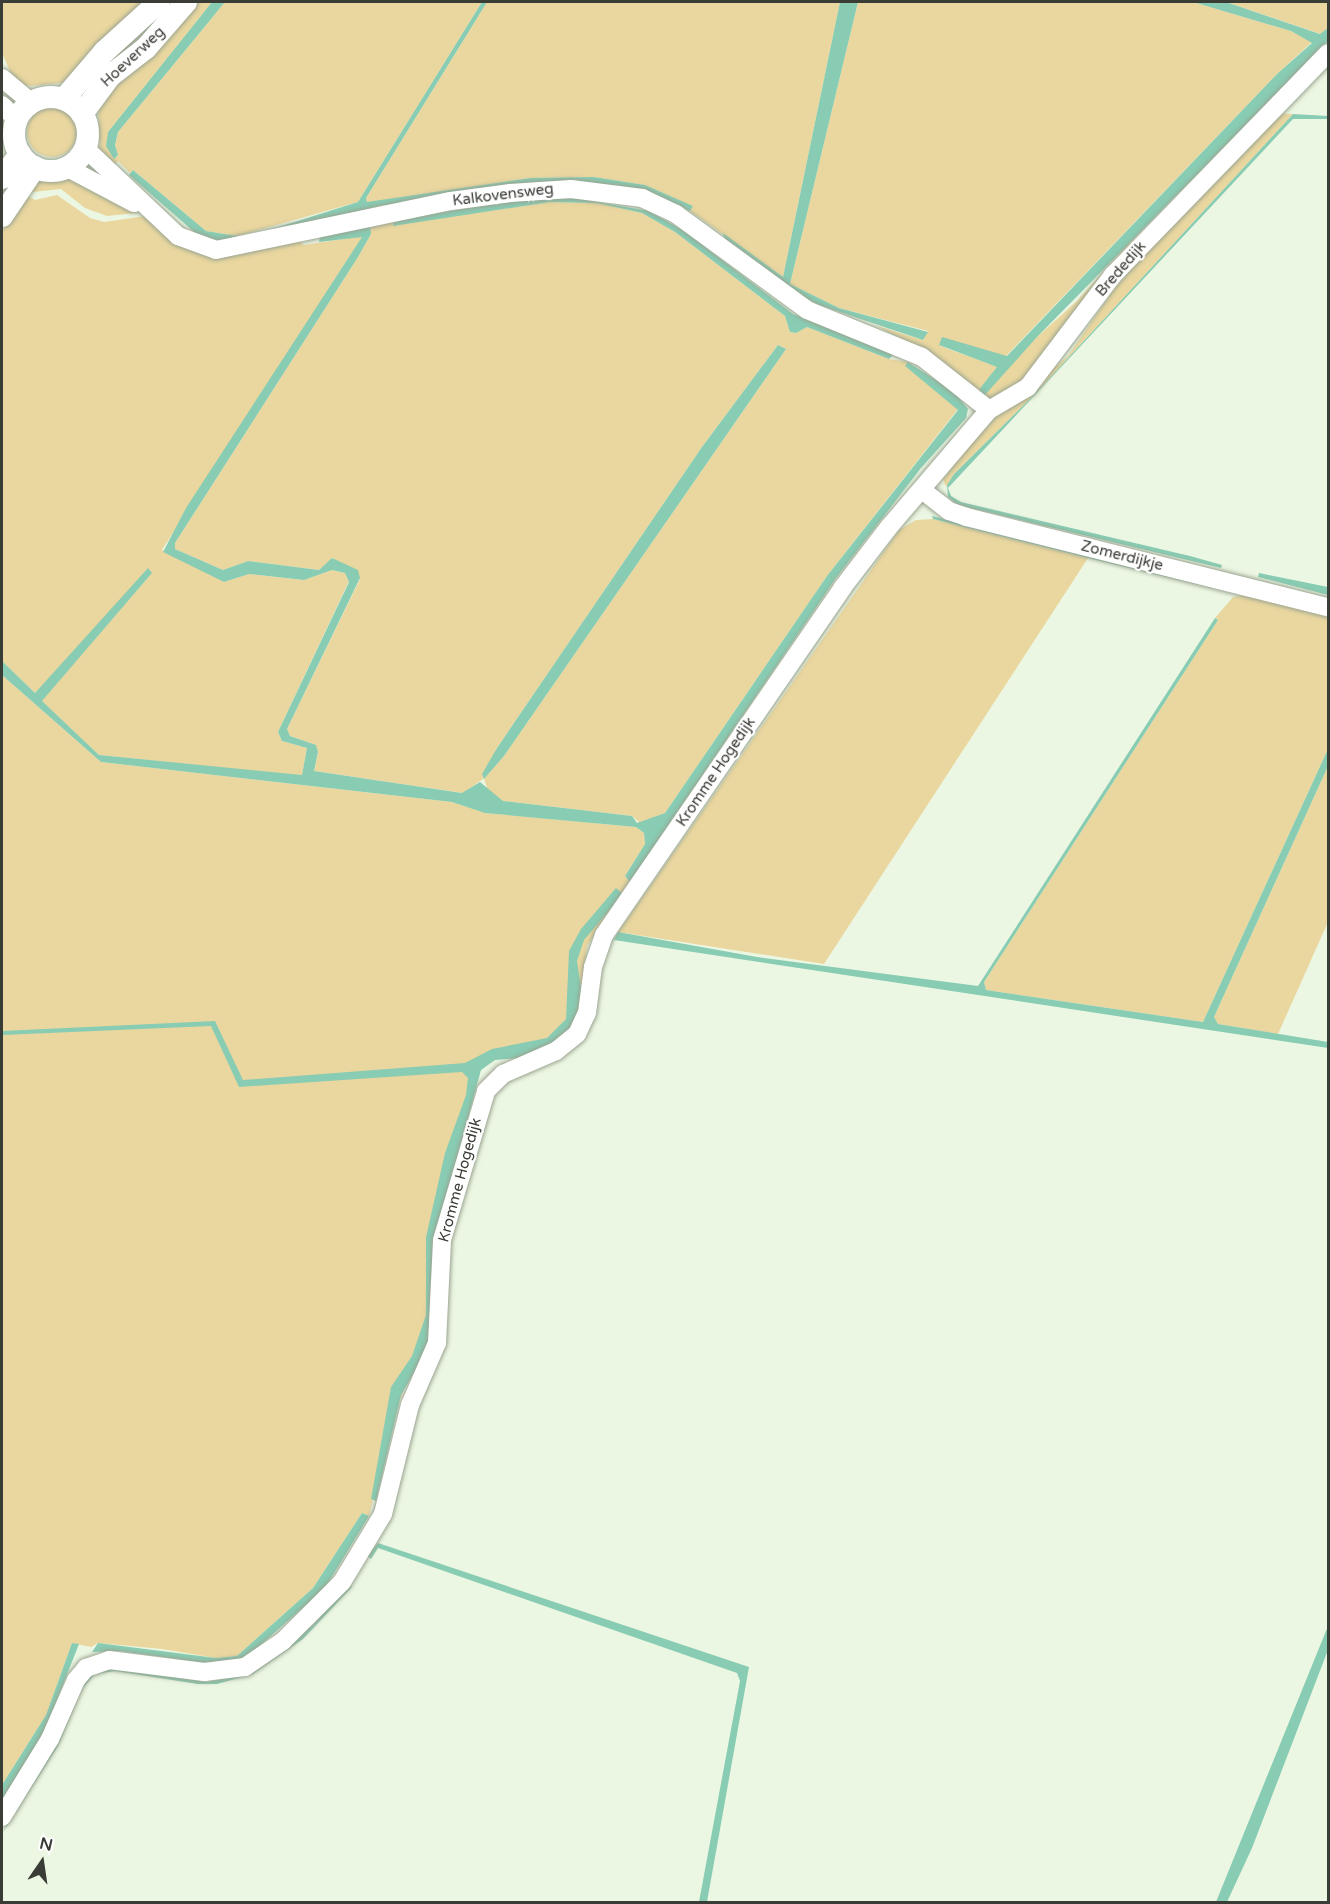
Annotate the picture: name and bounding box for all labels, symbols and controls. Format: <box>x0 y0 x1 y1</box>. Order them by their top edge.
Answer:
street label: Hoeverweg <box>97 23 169 91</box>
street label: Kalkovensweg <box>451 180 555 210</box>
street label: Brededijk <box>1092 238 1150 300</box>
street label: Zomerdijkje <box>1079 537 1165 575</box>
street label: Kromme Hogedijk <box>673 714 759 830</box>
street label: Kromme Hogedijk <box>435 1116 485 1244</box>
north arrow <box>12 1832 72 1892</box>
text: N <box>38 1833 55 1856</box>

